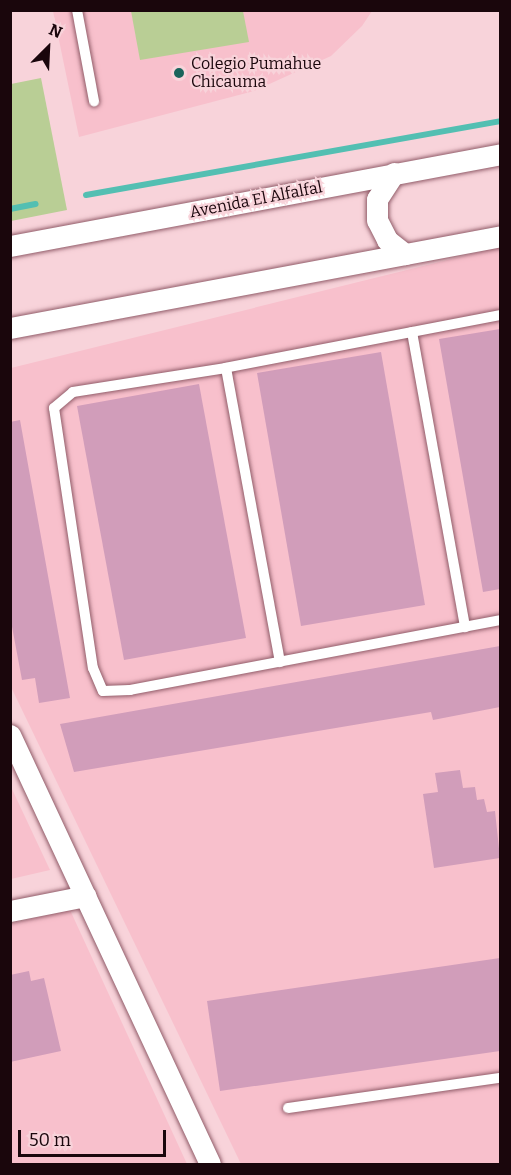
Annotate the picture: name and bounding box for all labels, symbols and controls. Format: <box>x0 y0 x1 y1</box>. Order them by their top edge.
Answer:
north arrow <box>18 18 78 78</box>
text: N <box>46 20 65 42</box>
place label: Colegio Pumahue Chicauma <box>191 54 321 92</box>
marker: Colegio Pumahue Chicauma <box>172 66 186 80</box>
street label: Avenida El Alfalfal <box>188 178 324 222</box>
scale bar <box>21 1118 170 1156</box>
text: 50 m <box>29 1129 71 1151</box>

